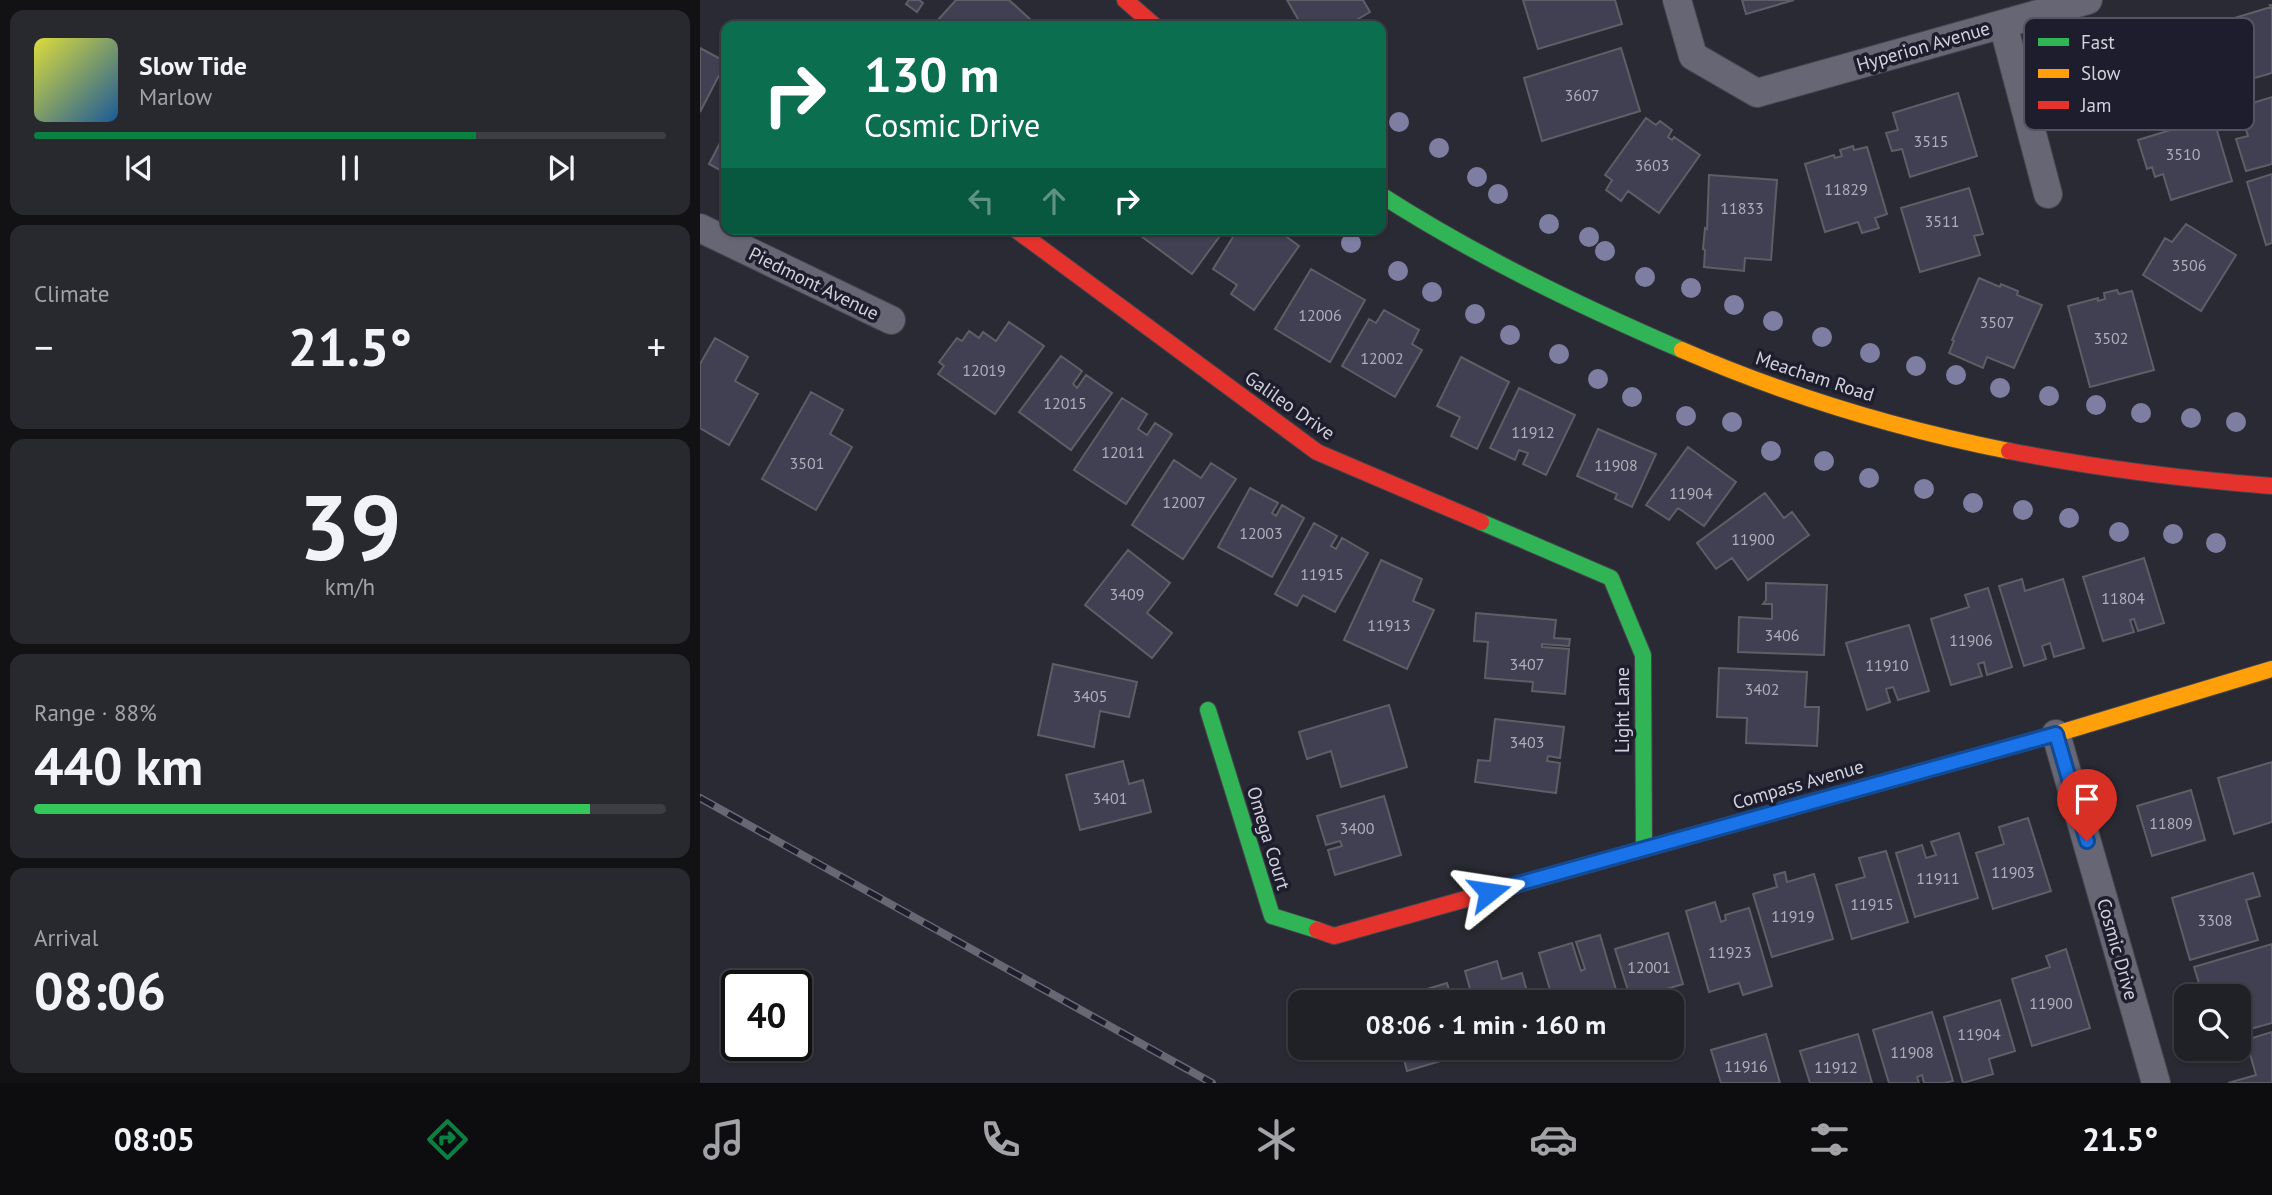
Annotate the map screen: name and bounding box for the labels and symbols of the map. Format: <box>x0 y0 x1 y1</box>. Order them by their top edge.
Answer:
street label: Hyperion Avenue <box>1854 16 1992 76</box>
legend <box>2024 18 2254 130</box>
text: Fast <box>2081 30 2115 54</box>
text: Slow <box>2081 61 2121 85</box>
house number: 3607 <box>1565 85 1599 105</box>
text: Jam <box>2080 93 2111 117</box>
house number: 3515 <box>1914 131 1948 151</box>
house number: 3510 <box>2166 144 2201 164</box>
house number: 3603 <box>1635 155 1669 175</box>
house number: 11829 <box>1824 179 1868 199</box>
house number: 11833 <box>1720 198 1764 218</box>
house number: 3511 <box>1925 211 1959 231</box>
street label: Piedmont Avenue <box>745 241 883 325</box>
house number: 3506 <box>2172 255 2206 275</box>
house number: 12006 <box>1298 305 1342 325</box>
house number: 3507 <box>1980 312 2014 332</box>
house number: 3502 <box>2094 328 2128 348</box>
street label: Meacham Road <box>1753 346 1877 406</box>
house number: 12002 <box>1360 348 1404 368</box>
house number: 12019 <box>962 360 1006 380</box>
street label: Galileo Drive <box>1240 365 1340 445</box>
house number: 12015 <box>1043 393 1087 413</box>
house number: 11912 <box>1511 422 1555 442</box>
house number: 12011 <box>1101 442 1145 462</box>
house number: 3501 <box>790 453 824 473</box>
house number: 11908 <box>1594 455 1638 475</box>
house number: 11904 <box>1669 483 1713 503</box>
house number: 12007 <box>1162 492 1206 512</box>
house number: 12003 <box>1239 523 1283 543</box>
house number: 11900 <box>1731 529 1775 549</box>
house number: 11915 <box>1300 564 1344 584</box>
house number: 3409 <box>1110 584 1144 604</box>
house number: 11804 <box>2101 588 2145 608</box>
house number: 11913 <box>1367 615 1411 635</box>
house number: 3406 <box>1765 625 1799 645</box>
house number: 11906 <box>1949 630 1993 650</box>
house number: 3407 <box>1510 654 1544 674</box>
house number: 11910 <box>1865 655 1909 675</box>
street label: Light Lane <box>1610 667 1634 753</box>
house number: 3402 <box>1745 679 1779 699</box>
house number: 3405 <box>1073 686 1107 706</box>
house number: 3403 <box>1510 732 1544 752</box>
street label: Compass Avenue <box>1730 754 1866 814</box>
pin <box>2057 769 2117 841</box>
street label: Omega Court <box>1242 783 1296 893</box>
house number: 3401 <box>1093 788 1127 808</box>
house number: 11809 <box>2149 813 2193 833</box>
house number: 3400 <box>1340 818 1375 838</box>
position arrow <box>1452 855 1526 929</box>
house number: 11903 <box>1991 862 2035 882</box>
house number: 11911 <box>1916 868 1960 888</box>
house number: 11915 <box>1850 894 1894 914</box>
street label: Cosmic Drive <box>2092 895 2144 1003</box>
house number: 11919 <box>1771 906 1815 926</box>
house number: 3308 <box>2198 910 2232 930</box>
house number: 11923 <box>1708 942 1752 962</box>
house number: 12001 <box>1627 957 1671 977</box>
speed limit sign: 40 <box>721 970 812 1061</box>
house number: 11900 <box>2029 993 2073 1013</box>
house number: 11904 <box>1957 1024 2001 1044</box>
house number: 11908 <box>1890 1042 1934 1062</box>
house number: 11916 <box>1724 1056 1768 1076</box>
house number: 11912 <box>1814 1057 1858 1077</box>

